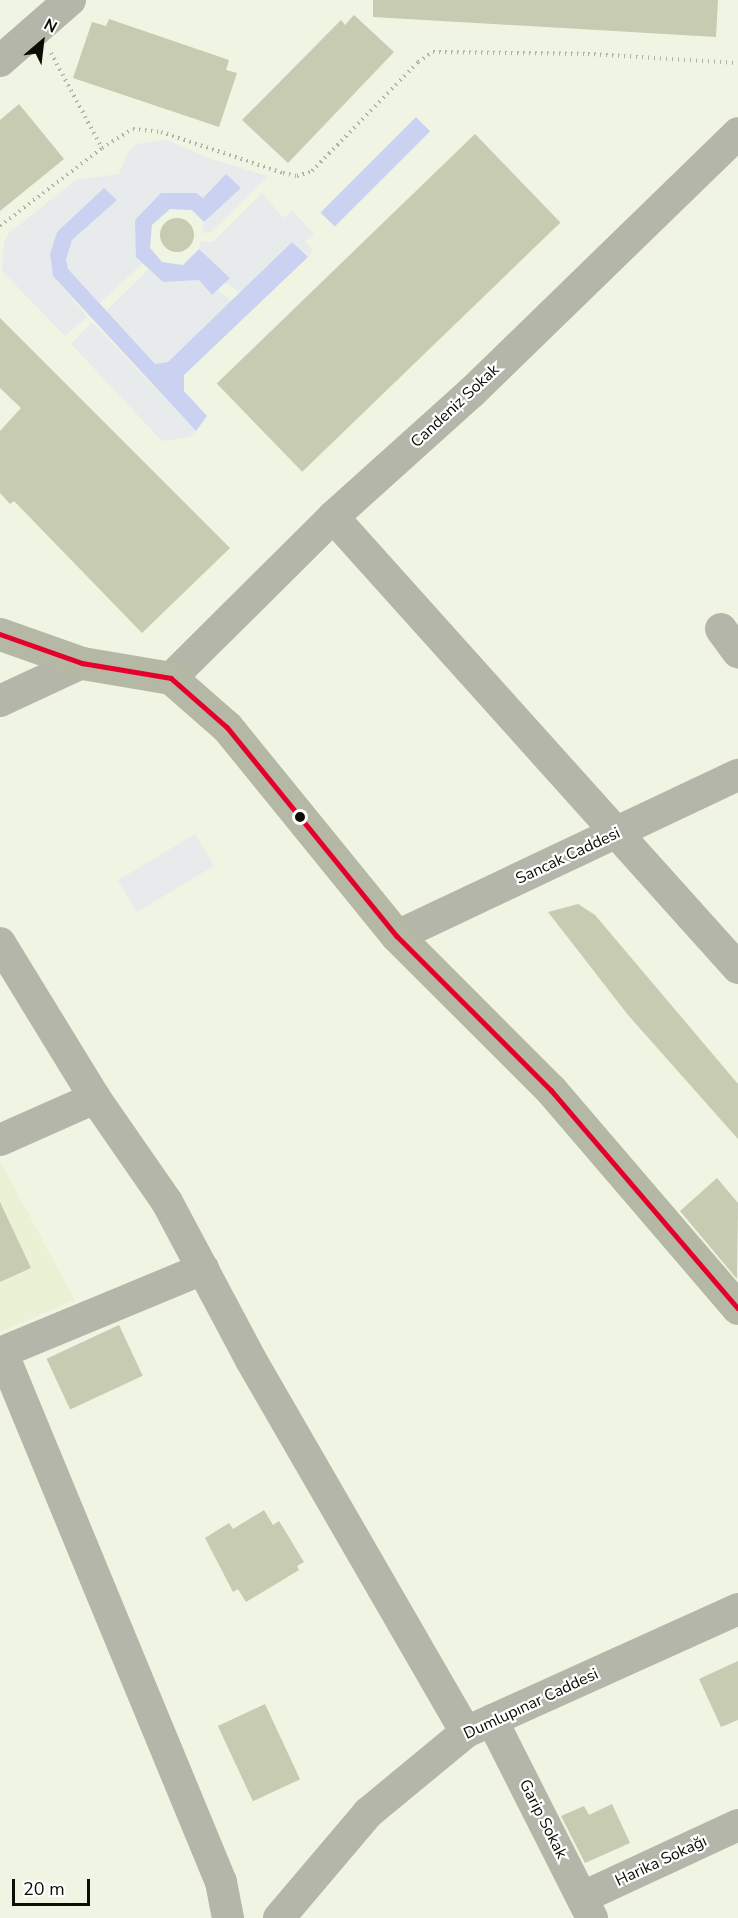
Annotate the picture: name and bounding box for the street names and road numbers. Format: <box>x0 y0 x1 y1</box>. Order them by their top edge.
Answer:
street label: Candeniz Sokak <box>407 360 503 452</box>
street label: Sancak Caddesi <box>513 823 623 889</box>
street label: Dumlupınar Caddesi <box>461 1664 601 1744</box>
street label: Garip Sokak <box>515 1776 571 1862</box>
street label: Harika Sokağı <box>612 1831 710 1891</box>

